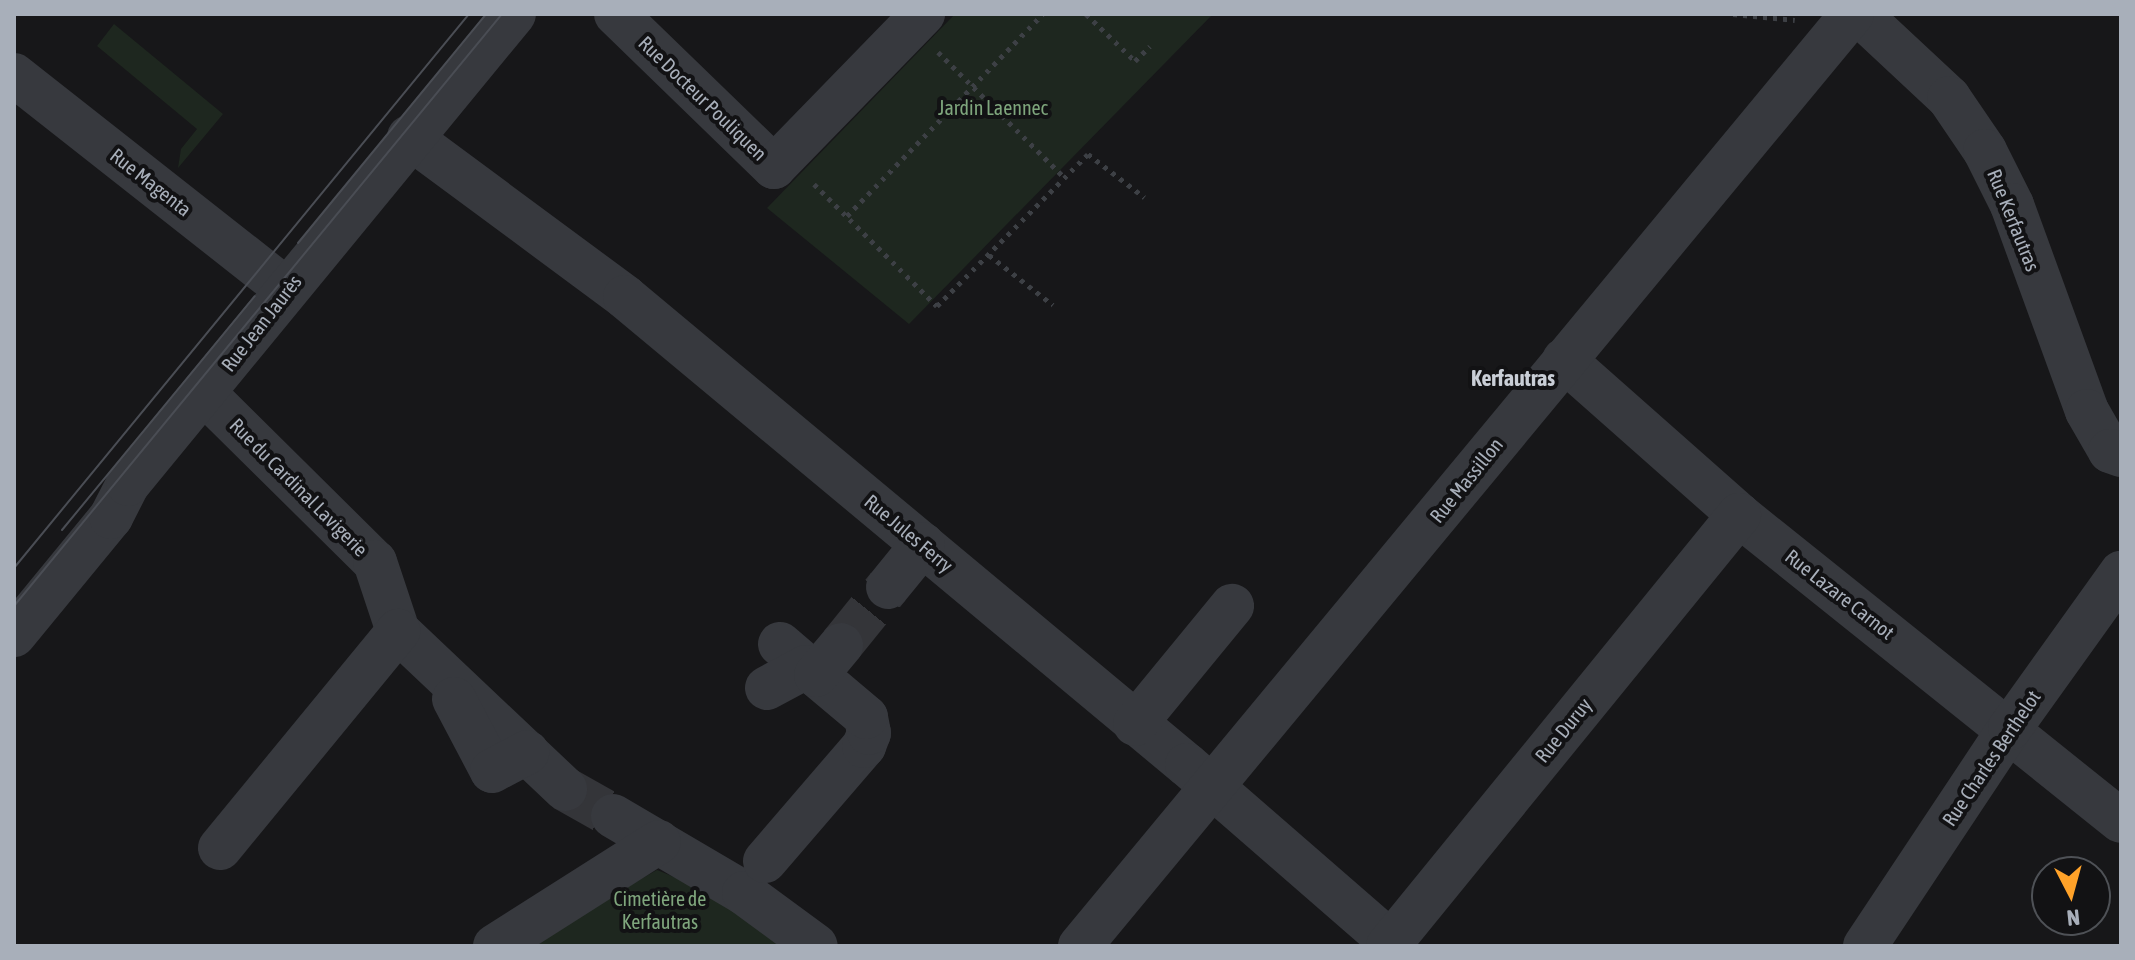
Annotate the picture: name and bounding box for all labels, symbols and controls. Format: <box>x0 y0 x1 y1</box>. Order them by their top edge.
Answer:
street label: Rue Docteur Pouliquen <box>634 31 772 165</box>
park label: Jardin Laennec <box>938 95 1048 119</box>
street label: Rue Magenta <box>106 143 196 221</box>
street label: Rue Kerfautras <box>1983 166 2045 274</box>
street label: Rue Jean Jaurès <box>216 270 306 376</box>
district label: Kerfautras <box>1471 366 1555 392</box>
street label: Rue du Cardinal Lavigerie <box>225 413 373 561</box>
street label: Rue Massillon <box>1424 433 1508 527</box>
street label: Rue Jules Ferry <box>860 489 958 577</box>
street label: Rue Lazare Carnot <box>1781 544 1899 644</box>
street label: Rue Charles Berthelot <box>1937 686 2045 830</box>
street label: Rue Duruy <box>1530 693 1596 767</box>
north arrow <box>2031 856 2111 936</box>
park label: Cimetière de Kerfautras <box>614 887 706 934</box>
text: N <box>2065 904 2081 931</box>

